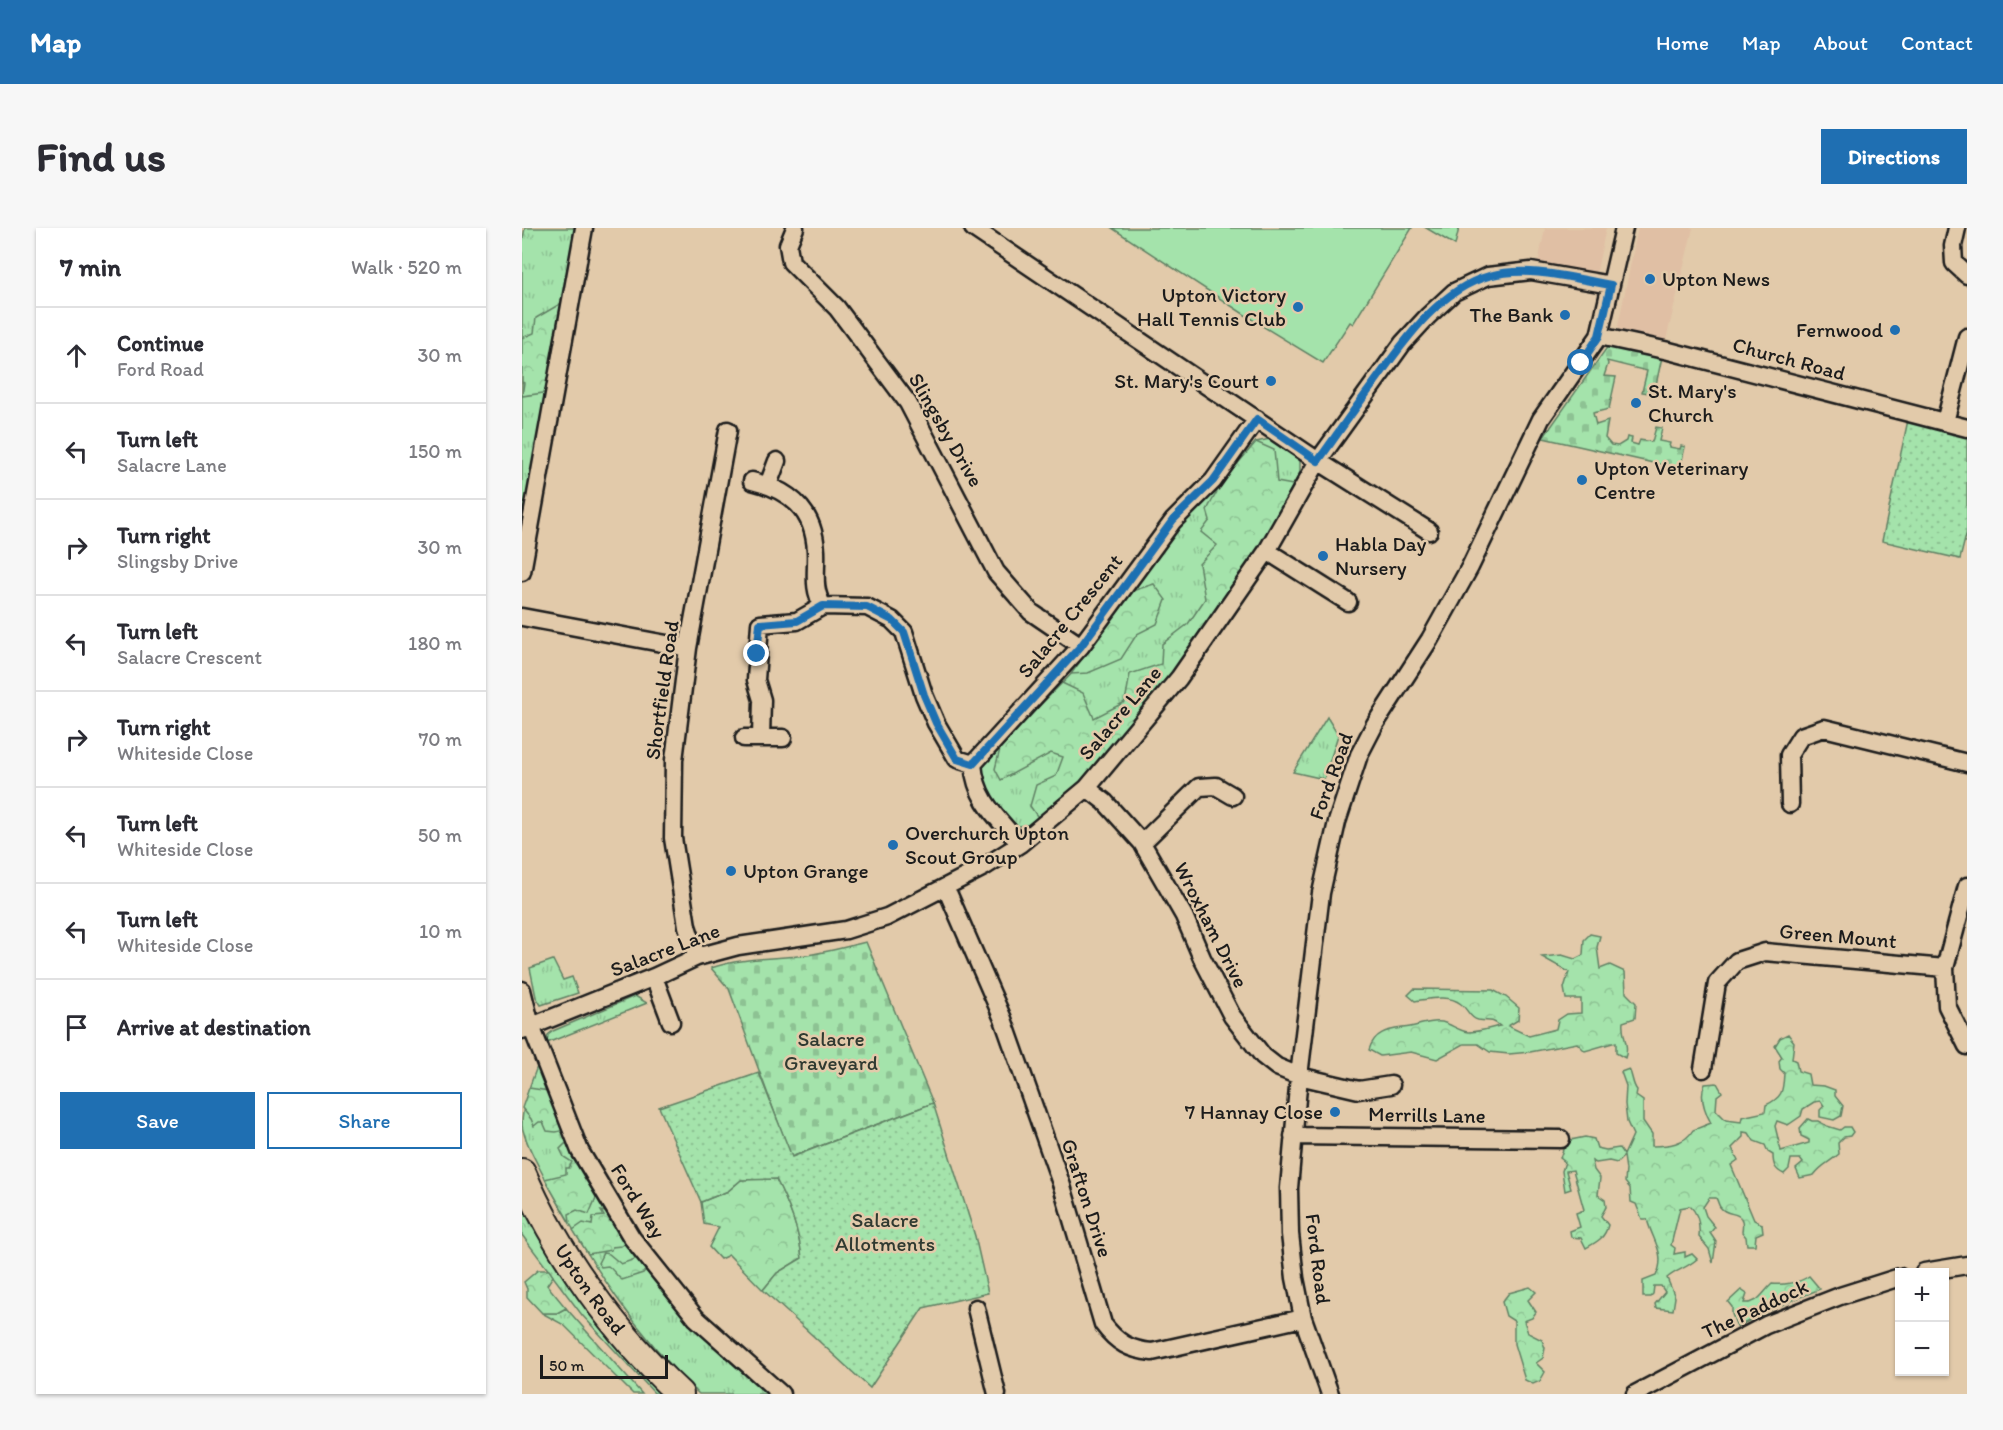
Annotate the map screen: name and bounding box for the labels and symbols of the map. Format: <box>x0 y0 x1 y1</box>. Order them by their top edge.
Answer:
place label: Upton News <box>1662 266 1770 291</box>
marker: Upton News <box>1643 272 1657 286</box>
place label: Upton Victory Hall Tennis Club <box>1137 282 1286 331</box>
marker: Upton Victory Hall Tennis Club <box>1291 300 1305 314</box>
place label: The Bank <box>1470 302 1553 327</box>
marker: The Bank <box>1558 308 1572 322</box>
place label: Fernwood <box>1796 317 1883 342</box>
marker: Fernwood <box>1888 323 1902 337</box>
street label: Church Road <box>1730 331 1848 386</box>
route start <box>1567 349 1593 375</box>
street label: Slingsby Drive <box>904 368 989 491</box>
place label: St. Mary's Court <box>1114 368 1259 393</box>
marker: St. Mary's Court <box>1264 374 1278 388</box>
place label: St. Mary's Church <box>1648 378 1737 427</box>
marker: St. Mary's Church <box>1629 396 1643 410</box>
place label: Upton Veterinary Centre <box>1594 455 1749 504</box>
marker: Upton Veterinary Centre <box>1575 473 1589 487</box>
place label: Habla Day Nursery <box>1335 531 1427 580</box>
street label: Salacre Crescent <box>1012 549 1127 683</box>
marker: Habla Day Nursery <box>1316 549 1330 563</box>
street label: Shortfield Road <box>639 618 684 761</box>
route end <box>743 640 769 666</box>
street label: Salacre Lane <box>1073 661 1166 765</box>
street label: Ford Road <box>1303 728 1358 823</box>
place label: Overchurch Upton Scout Group <box>905 820 1069 869</box>
marker: Overchurch Upton Scout Group <box>886 838 900 852</box>
place label: Upton Grange <box>743 858 869 883</box>
street label: Wroxham Drive <box>1169 858 1254 992</box>
marker: Upton Grange <box>724 864 738 878</box>
street label: Salacre Lane <box>607 917 723 982</box>
street label: Green Mount <box>1778 918 1898 953</box>
park label: Salacre Graveyard <box>784 1026 878 1075</box>
place label: 7 Hannay Close <box>1185 1099 1323 1124</box>
street label: Merrills Lane <box>1368 1101 1486 1128</box>
marker: 7 Hannay Close <box>1328 1105 1342 1119</box>
street label: Grafton Drive <box>1057 1135 1118 1260</box>
street label: Ford Way <box>606 1159 671 1243</box>
park label: Salacre Allotments <box>835 1207 935 1256</box>
street label: Ford Road <box>1301 1212 1337 1306</box>
street label: Upton Road <box>550 1239 632 1340</box>
street label: The Paddock <box>1698 1273 1812 1344</box>
scale bar <box>540 1352 668 1380</box>

